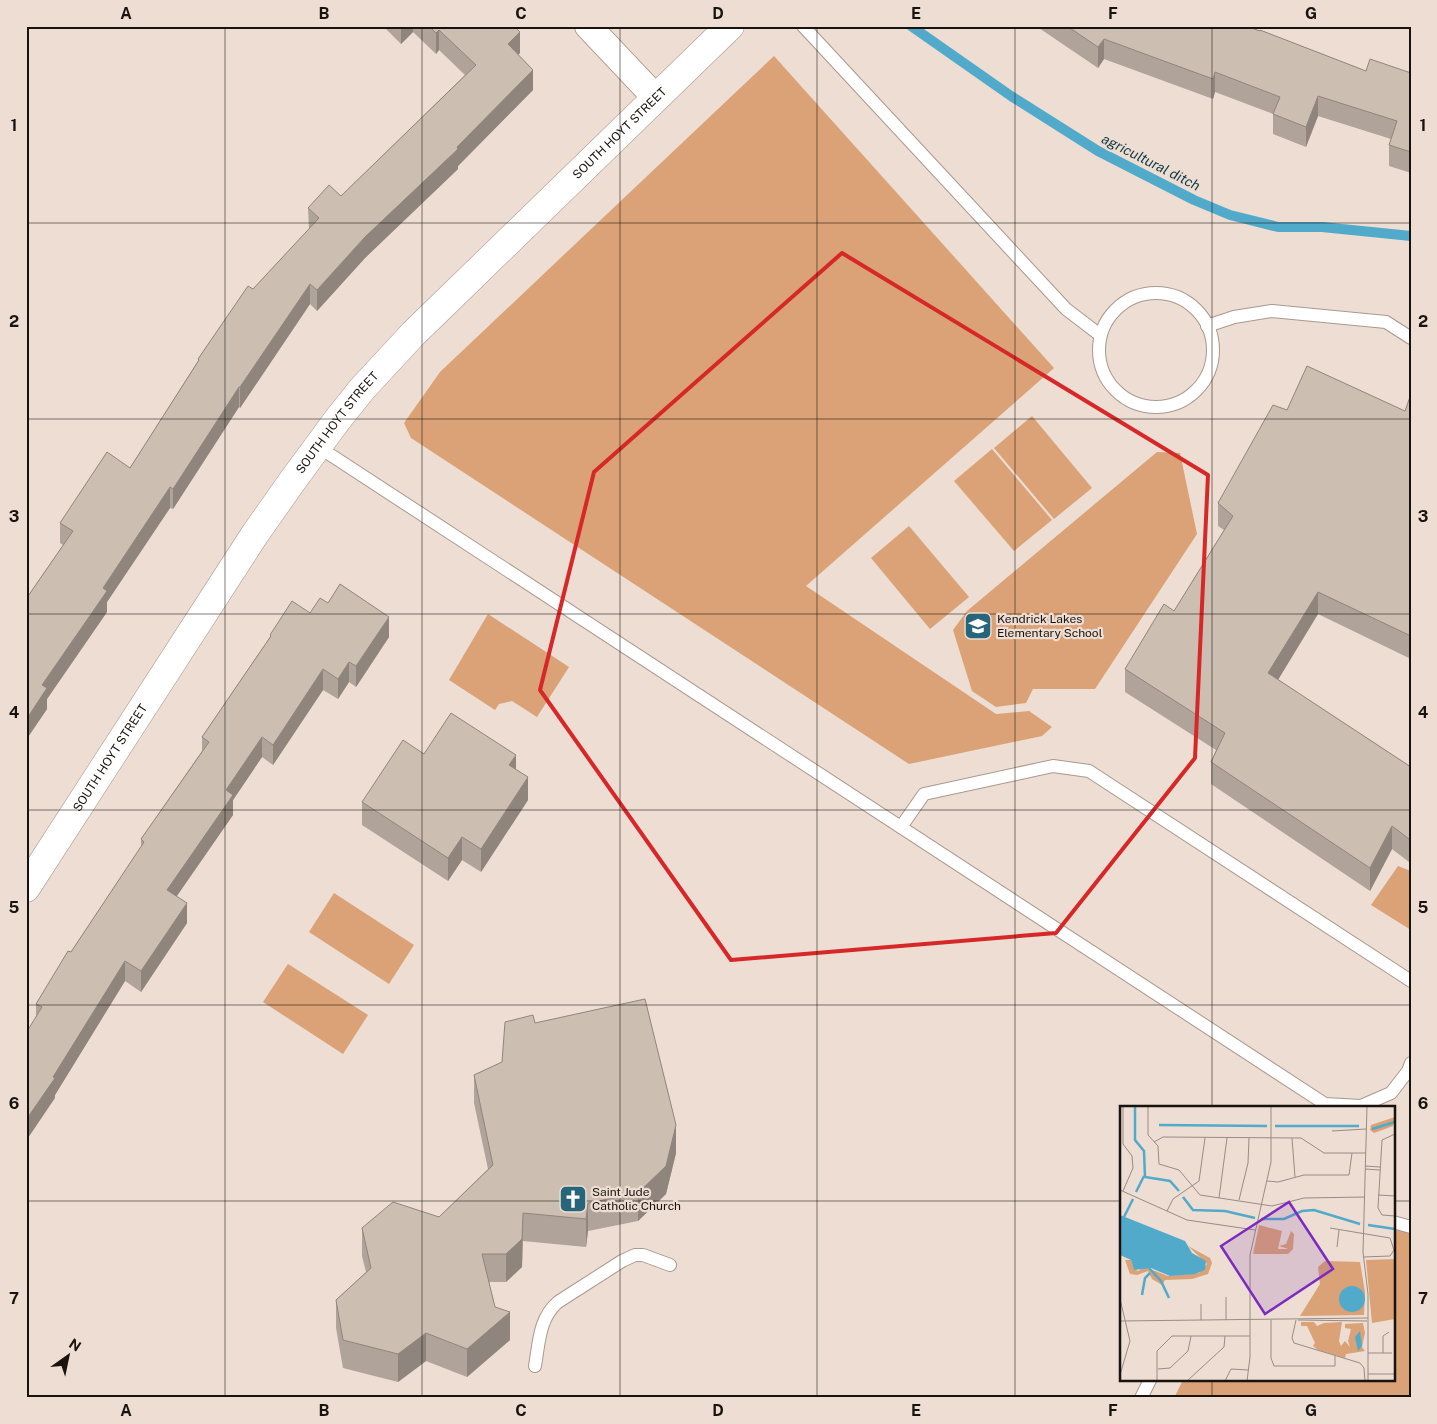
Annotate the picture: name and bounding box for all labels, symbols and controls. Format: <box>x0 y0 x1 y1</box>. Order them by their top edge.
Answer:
text: A <box>120 4 132 23</box>
text: B <box>319 4 330 23</box>
text: C <box>515 4 527 23</box>
text: D <box>712 4 724 23</box>
text: E <box>911 4 921 23</box>
text: F <box>1108 4 1118 23</box>
text: G <box>1305 4 1317 23</box>
street label: SOUTH HOYT STREET <box>570 85 669 182</box>
text: 1 <box>11 116 17 135</box>
text: 1 <box>1420 116 1426 135</box>
water label: agricultural ditch <box>1099 130 1203 194</box>
text: 2 <box>9 312 19 331</box>
text: 2 <box>1418 312 1428 331</box>
street label: SOUTH HOYT STREET <box>293 369 381 476</box>
text: 3 <box>9 507 19 526</box>
text: 3 <box>1418 507 1428 526</box>
school or university icon: Kendrick Lakes Elementary School <box>963 611 993 641</box>
place label: Kendrick Lakes Elementary School <box>997 612 1103 640</box>
street label: SOUTH HOYT STREET <box>70 702 150 814</box>
text: 4 <box>9 703 20 722</box>
text: 4 <box>1418 703 1429 722</box>
text: 5 <box>9 898 20 917</box>
text: 5 <box>1418 898 1429 917</box>
text: 6 <box>9 1094 19 1113</box>
text: 6 <box>1418 1094 1428 1113</box>
inset map <box>1120 1106 1394 1382</box>
church icon: Saint Jude Catholic Church <box>558 1184 588 1214</box>
place label: Saint Jude Catholic Church <box>592 1185 681 1213</box>
text: 7 <box>9 1289 19 1308</box>
text: 7 <box>1418 1289 1428 1308</box>
north arrow <box>42 1332 92 1382</box>
text: N <box>66 1335 84 1355</box>
text: A <box>120 1401 132 1420</box>
text: B <box>319 1401 330 1420</box>
text: C <box>515 1401 527 1420</box>
text: D <box>712 1401 724 1420</box>
text: E <box>911 1401 921 1420</box>
text: F <box>1108 1401 1118 1420</box>
text: G <box>1305 1401 1317 1420</box>

